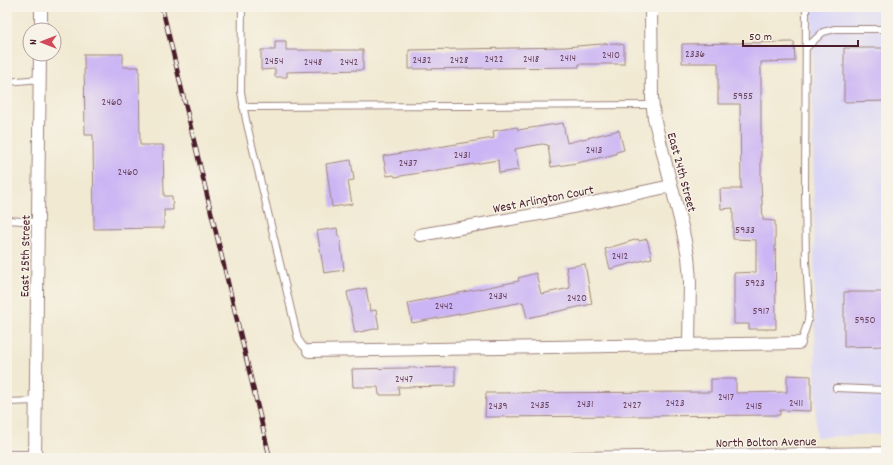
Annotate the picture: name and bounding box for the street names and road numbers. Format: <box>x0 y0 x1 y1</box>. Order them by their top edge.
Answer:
street label: East 24th Street <box>661 131 700 215</box>
street label: West Arlington Court <box>491 181 596 220</box>
street label: East 25th Street <box>16 215 37 297</box>
street label: North Bolton Avenue <box>715 433 817 454</box>

